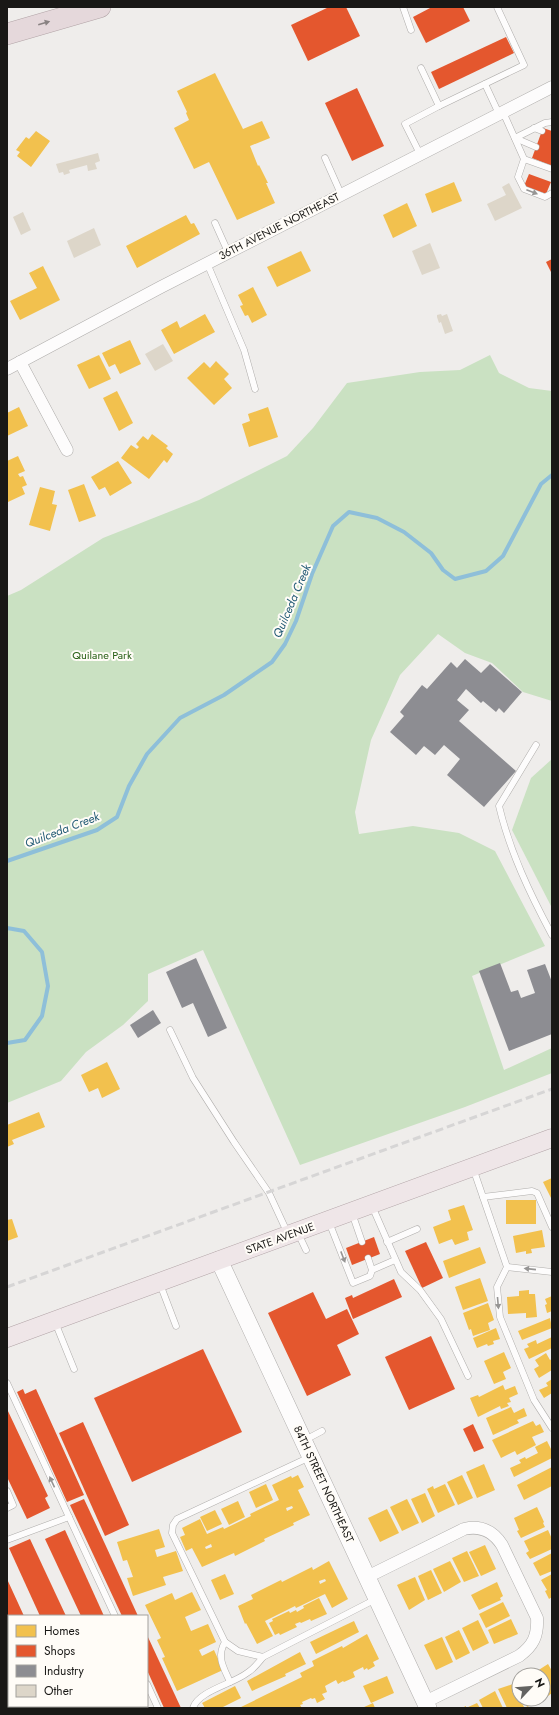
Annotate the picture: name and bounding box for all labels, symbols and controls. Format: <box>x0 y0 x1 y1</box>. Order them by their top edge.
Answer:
one-way arrow <box>39 20 51 26</box>
street label: 36TH AVENUE NORTHEAST <box>216 189 342 263</box>
one-way arrow <box>527 189 539 195</box>
water label: Quilceda Creek <box>268 561 316 641</box>
park label: Quilane Park <box>72 647 132 663</box>
water label: Quilceda Creek <box>22 807 103 852</box>
street label: STATE AVENUE <box>243 1218 317 1258</box>
one-way arrow <box>340 1251 346 1263</box>
one-way arrow <box>524 1266 536 1273</box>
one-way arrow <box>495 1297 502 1309</box>
street label: 84TH STREET NORTHEAST <box>290 1423 358 1545</box>
one-way arrow <box>49 1476 55 1487</box>
legend <box>8 1615 148 1707</box>
text: Homes <box>44 1622 80 1640</box>
text: Shops <box>44 1642 75 1660</box>
text: Industry <box>44 1662 85 1680</box>
north arrow <box>511 1667 551 1707</box>
text: N <box>531 1675 549 1690</box>
text: Other <box>44 1682 74 1700</box>

